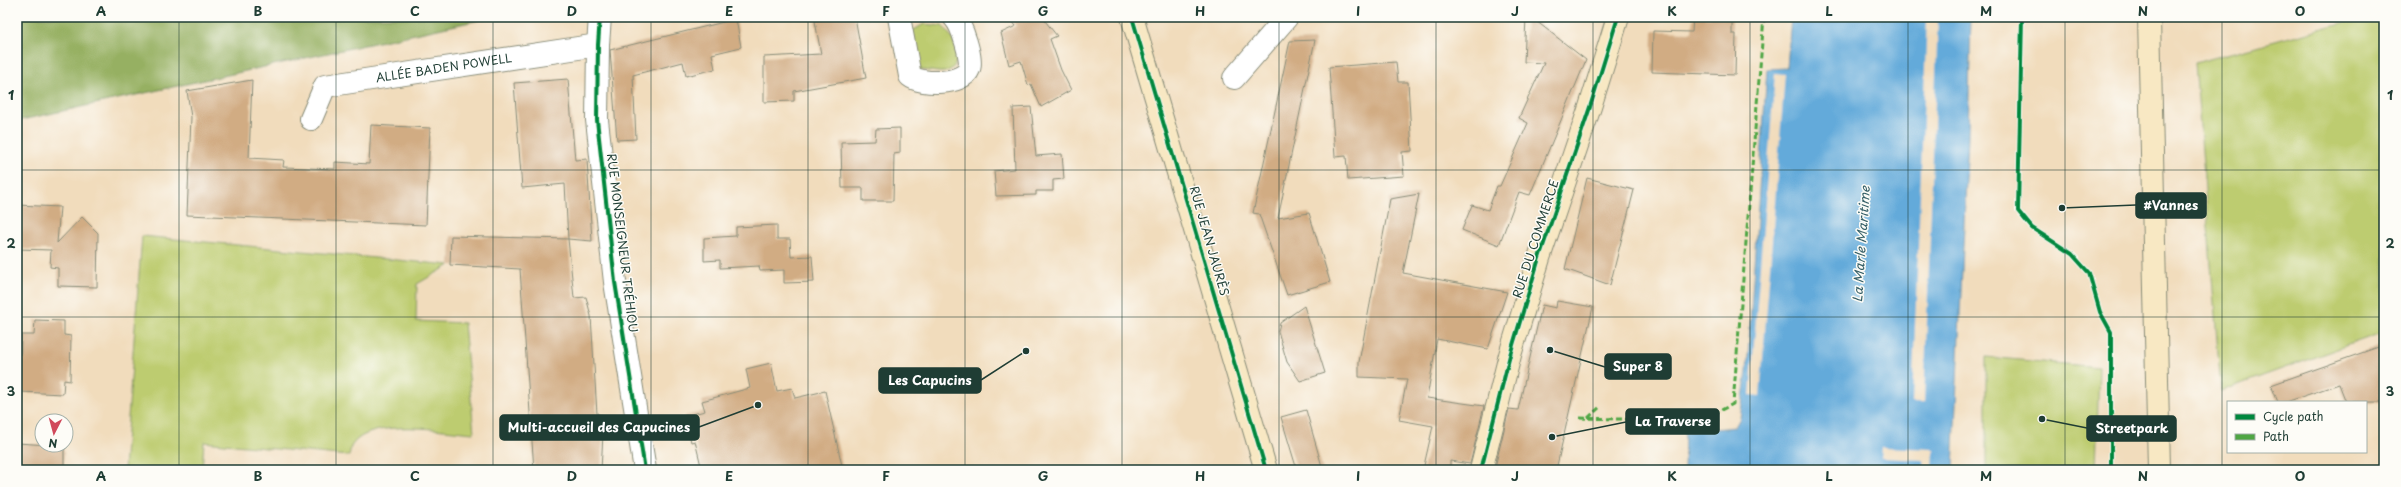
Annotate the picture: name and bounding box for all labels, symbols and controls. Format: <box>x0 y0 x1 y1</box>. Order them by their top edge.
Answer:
text: A <box>96 1 106 20</box>
text: B <box>254 1 263 20</box>
text: C <box>410 1 420 20</box>
text: D <box>567 1 577 20</box>
text: E <box>725 1 733 20</box>
text: F <box>882 1 890 20</box>
text: G <box>1038 1 1048 20</box>
text: H <box>1195 1 1205 20</box>
text: I <box>1356 1 1360 20</box>
text: J <box>1511 1 1519 20</box>
text: K <box>1667 1 1677 20</box>
text: L <box>1825 1 1833 20</box>
text: M <box>1980 1 1992 20</box>
text: N <box>2138 1 2148 20</box>
text: O <box>2295 1 2305 20</box>
street label: ALLÉE BADEN POWELL <box>374 48 513 86</box>
text: 1 <box>8 85 14 104</box>
text: 1 <box>2387 85 2393 104</box>
street label: RUE MONSEIGNEUR TRÉHIOU <box>603 152 643 334</box>
street label: RUE DU COMMERCE <box>1507 177 1563 300</box>
street label: RUE JEAN JAURÈS <box>1186 184 1234 298</box>
water label: La Marle Maritime <box>1847 184 1874 303</box>
callout: #Vannes <box>2136 193 2206 218</box>
text: #Vannes <box>2144 195 2198 214</box>
text: 2 <box>6 233 16 252</box>
text: 2 <box>2385 233 2395 252</box>
callout: Super 8 <box>1605 354 1671 379</box>
text: Super 8 <box>1613 356 1663 375</box>
callout: Les Capucins <box>879 368 981 393</box>
text: Les Capucins <box>888 370 972 389</box>
text: 3 <box>7 381 16 400</box>
text: 3 <box>2386 381 2395 400</box>
legend <box>2227 401 2367 453</box>
text: Cycle path <box>2263 407 2324 425</box>
callout: La Traverse <box>1626 409 1719 434</box>
text: La Traverse <box>1635 411 1711 430</box>
north arrow <box>34 413 74 453</box>
callout: Multi-accueil des Capucines <box>500 415 699 440</box>
callout: Streetpark <box>2087 416 2176 441</box>
text: Multi-accueil des Capucines <box>508 417 690 436</box>
text: Streetpark <box>2095 418 2169 437</box>
text: Path <box>2263 427 2289 445</box>
text: N <box>47 435 58 452</box>
text: A <box>96 466 106 485</box>
text: B <box>254 466 263 485</box>
text: C <box>410 466 420 485</box>
text: D <box>567 466 577 485</box>
text: E <box>725 466 733 485</box>
text: F <box>882 466 890 485</box>
text: G <box>1038 466 1048 485</box>
text: H <box>1195 466 1205 485</box>
text: I <box>1356 466 1360 485</box>
text: J <box>1511 466 1519 485</box>
text: K <box>1667 466 1677 485</box>
text: L <box>1825 466 1833 485</box>
text: M <box>1980 466 1992 485</box>
text: N <box>2138 466 2148 485</box>
text: O <box>2295 466 2305 485</box>

